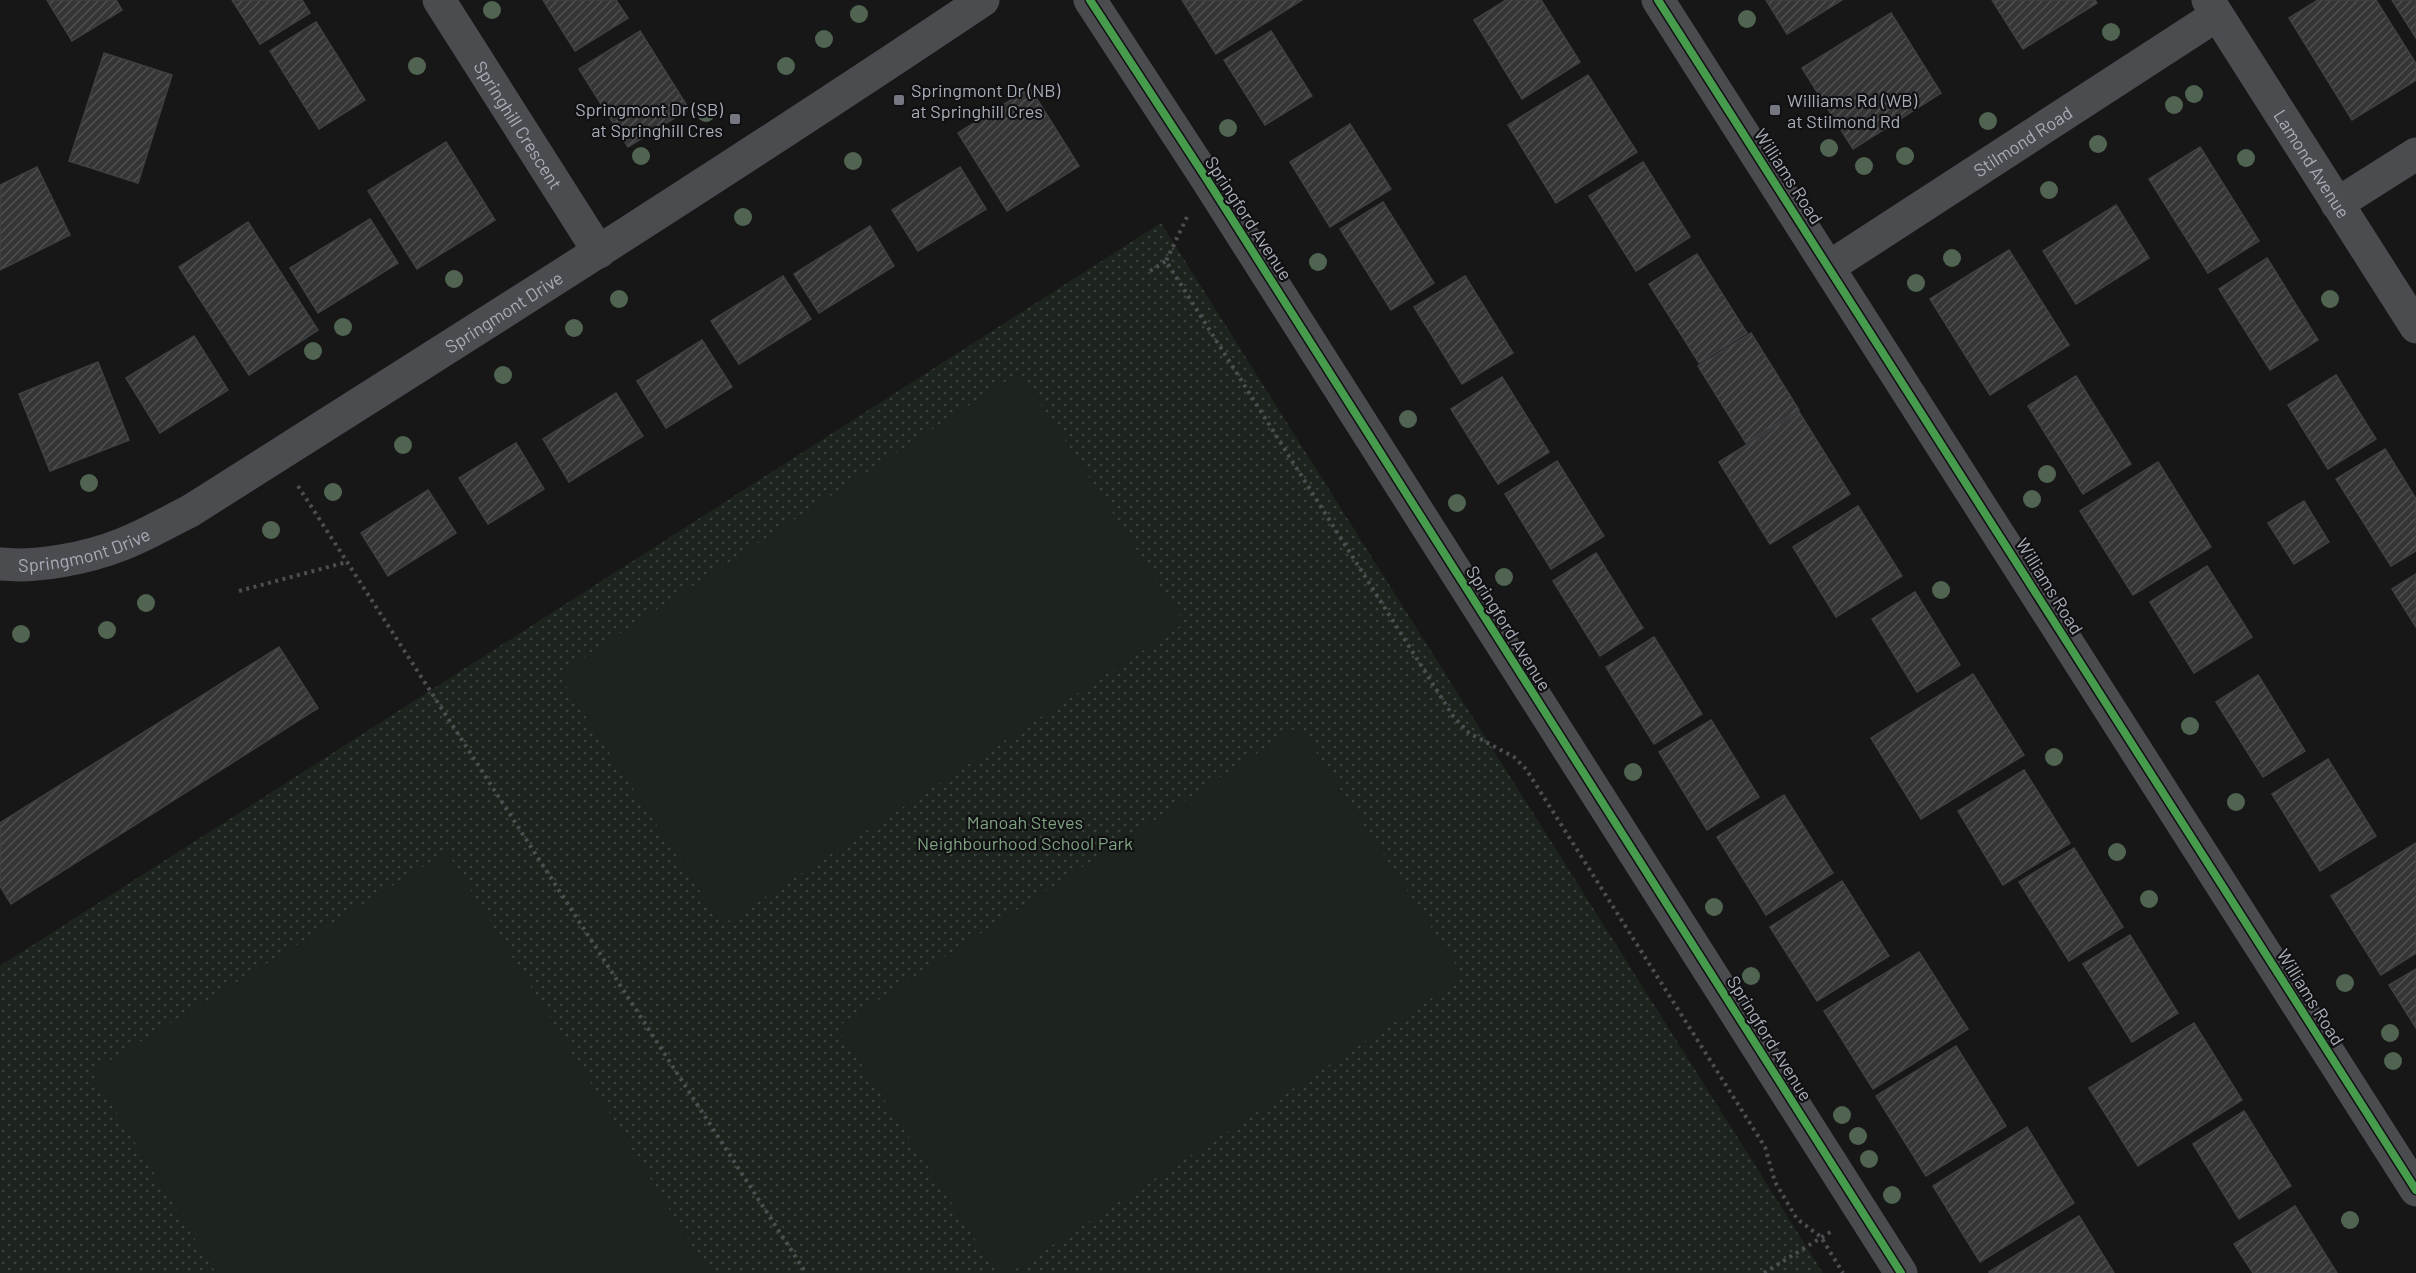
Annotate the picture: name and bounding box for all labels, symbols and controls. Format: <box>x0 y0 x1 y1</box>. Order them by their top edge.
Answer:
street label: Springhill Crescent <box>469 57 567 193</box>
place label: Springmont Dr (NB) at Springhill Cres <box>911 79 1061 122</box>
place label: Williams Rd (WB) at Stilmond Rd <box>1787 89 1918 132</box>
marker: Springmont Dr (NB) at Springhill Cres <box>892 93 906 107</box>
place label: Springmont Dr (SB) at Springhill Cres <box>575 98 723 141</box>
street label: Stilmond Road <box>1969 101 2076 181</box>
marker: Williams Rd (WB) at Stilmond Rd <box>1768 103 1782 117</box>
street label: Lamond Avenue <box>2269 105 2355 222</box>
marker: Springmont Dr (SB) at Springhill Cres <box>728 112 742 126</box>
street label: Williams Road <box>1750 124 1828 228</box>
street label: Springford Avenue <box>1201 152 1297 284</box>
street label: Springmont Drive <box>441 266 567 358</box>
street label: Springmont Drive <box>18 523 153 576</box>
street label: Williams Road <box>2012 534 2088 638</box>
street label: Springford Avenue <box>1462 561 1556 695</box>
park label: Manoah Steves Neighbourhood School Park <box>917 811 1133 854</box>
street label: Williams Road <box>2273 945 2349 1049</box>
street label: Springford Avenue <box>1723 971 1817 1105</box>

